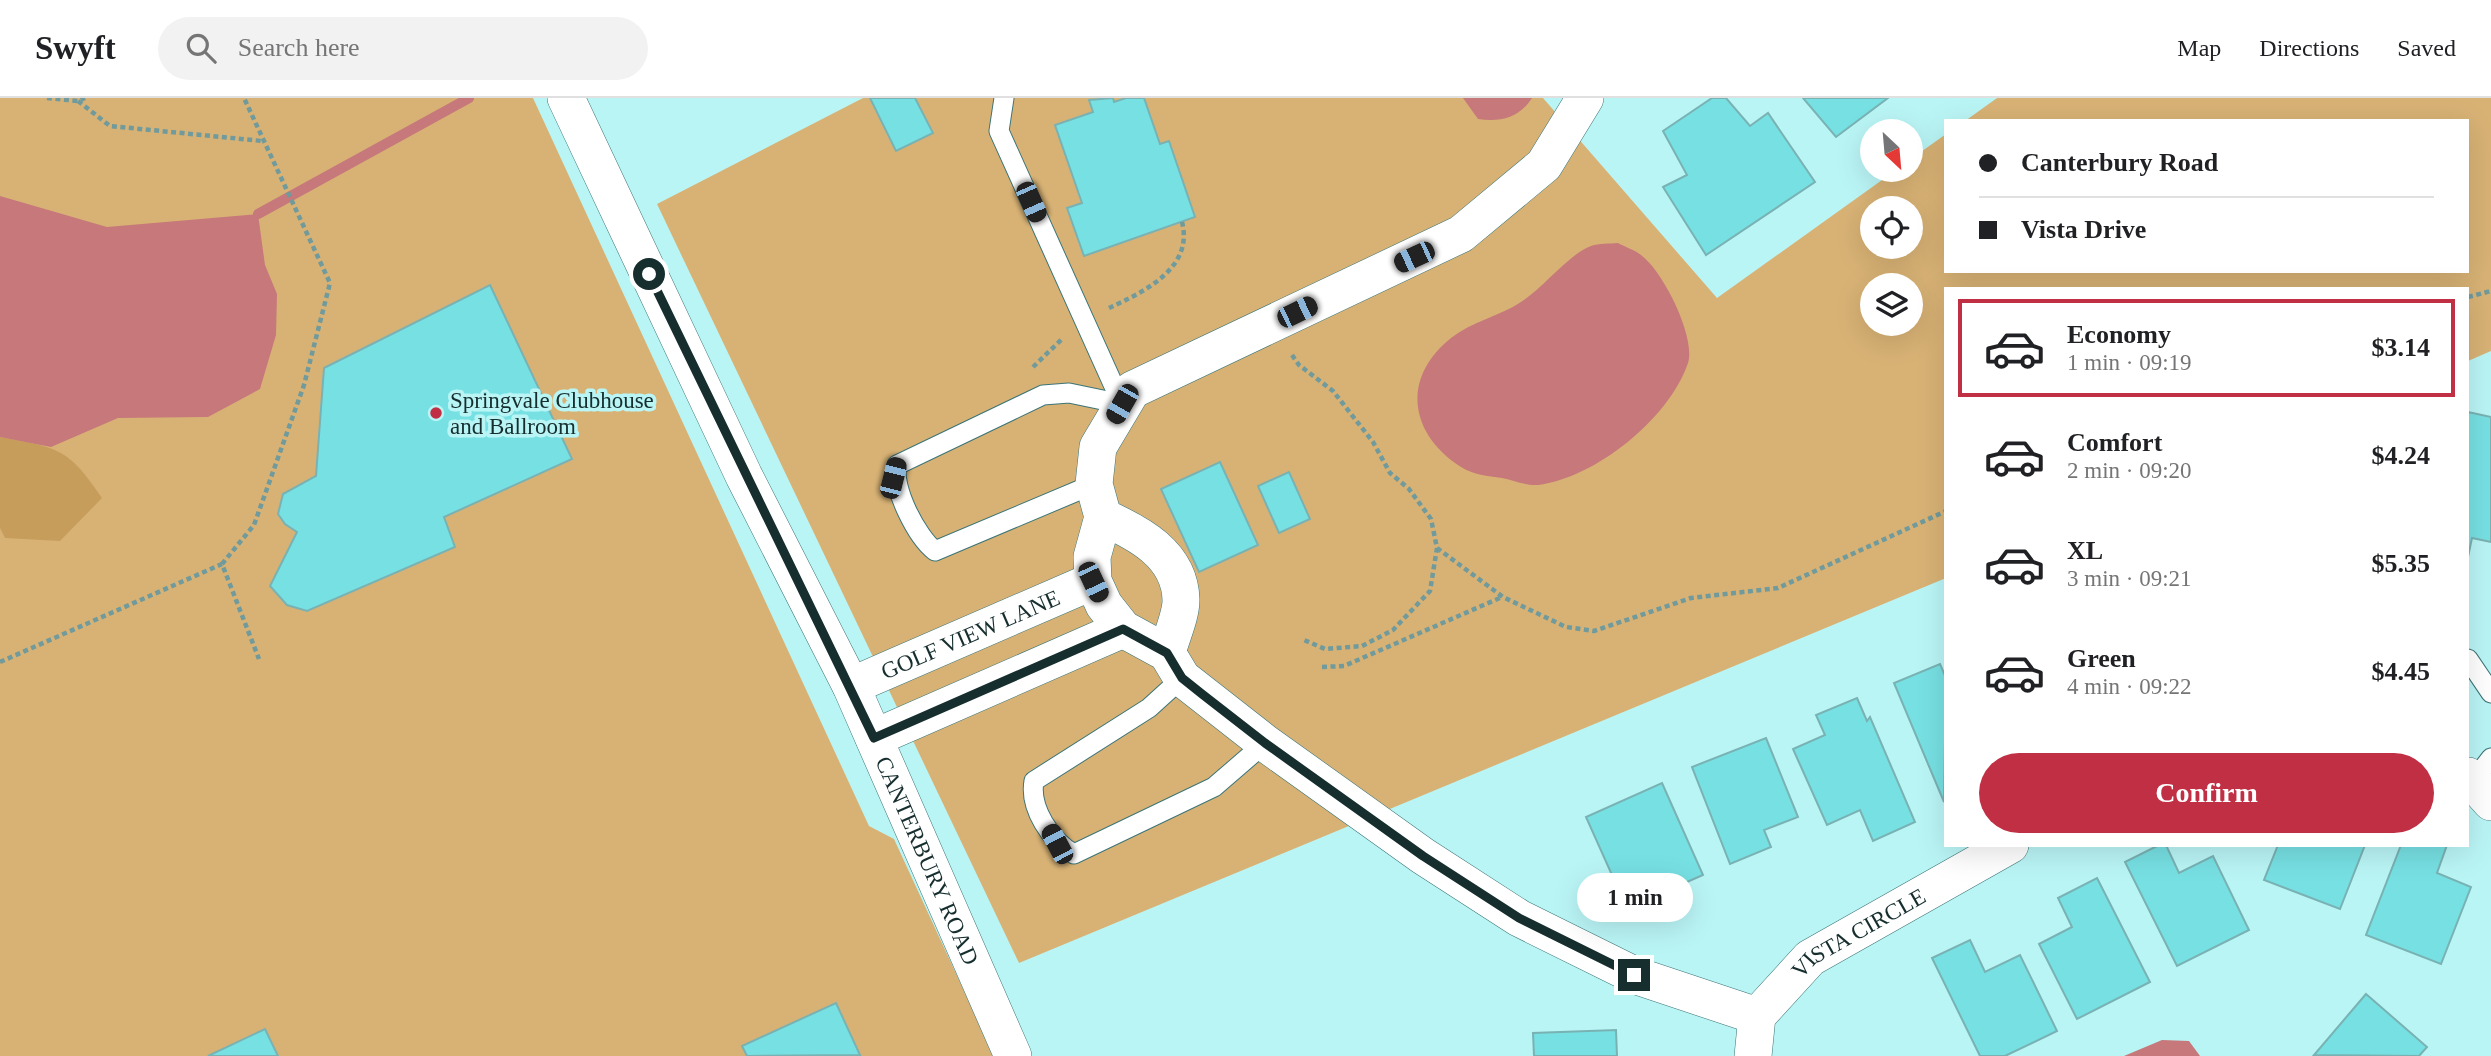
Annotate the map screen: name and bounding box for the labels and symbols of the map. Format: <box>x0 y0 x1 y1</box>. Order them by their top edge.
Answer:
north arrow <box>1860 119 1923 182</box>
car <box>1013 179 1050 225</box>
car <box>1391 239 1438 275</box>
route start <box>633 258 665 290</box>
car <box>1274 293 1321 331</box>
car <box>1103 381 1142 427</box>
place label: Springvale Clubhouse and Ballroom <box>450 388 654 439</box>
marker: Springvale Clubhouse and Ballroom <box>428 405 444 421</box>
car <box>878 455 909 501</box>
car <box>1075 559 1112 605</box>
street label: GOLF VIEW LANE <box>877 585 1063 684</box>
street label: CANTERBURY ROAD <box>871 753 984 969</box>
car <box>1038 821 1077 867</box>
callout: 1 min <box>1576 874 1692 922</box>
street label: VISTA CIRCLE <box>1786 883 1930 983</box>
route end <box>1618 959 1650 991</box>

